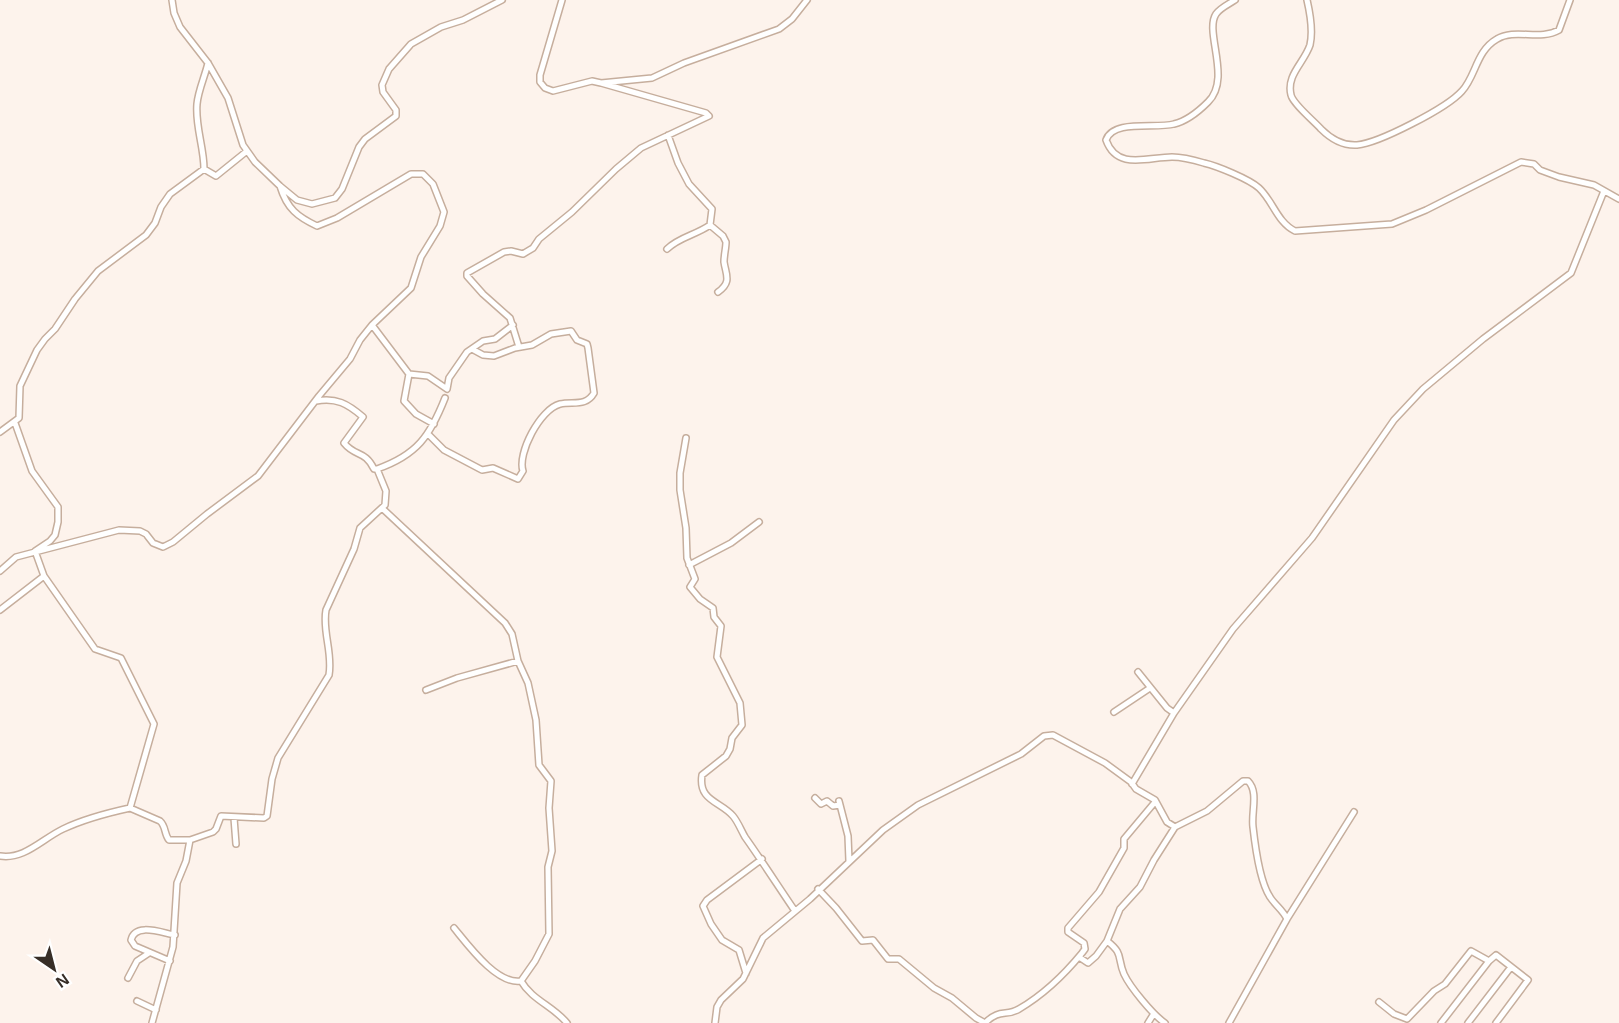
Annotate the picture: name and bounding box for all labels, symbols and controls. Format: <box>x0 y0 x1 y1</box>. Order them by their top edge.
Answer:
north arrow <box>24 939 84 999</box>
text: N <box>53 971 72 991</box>

